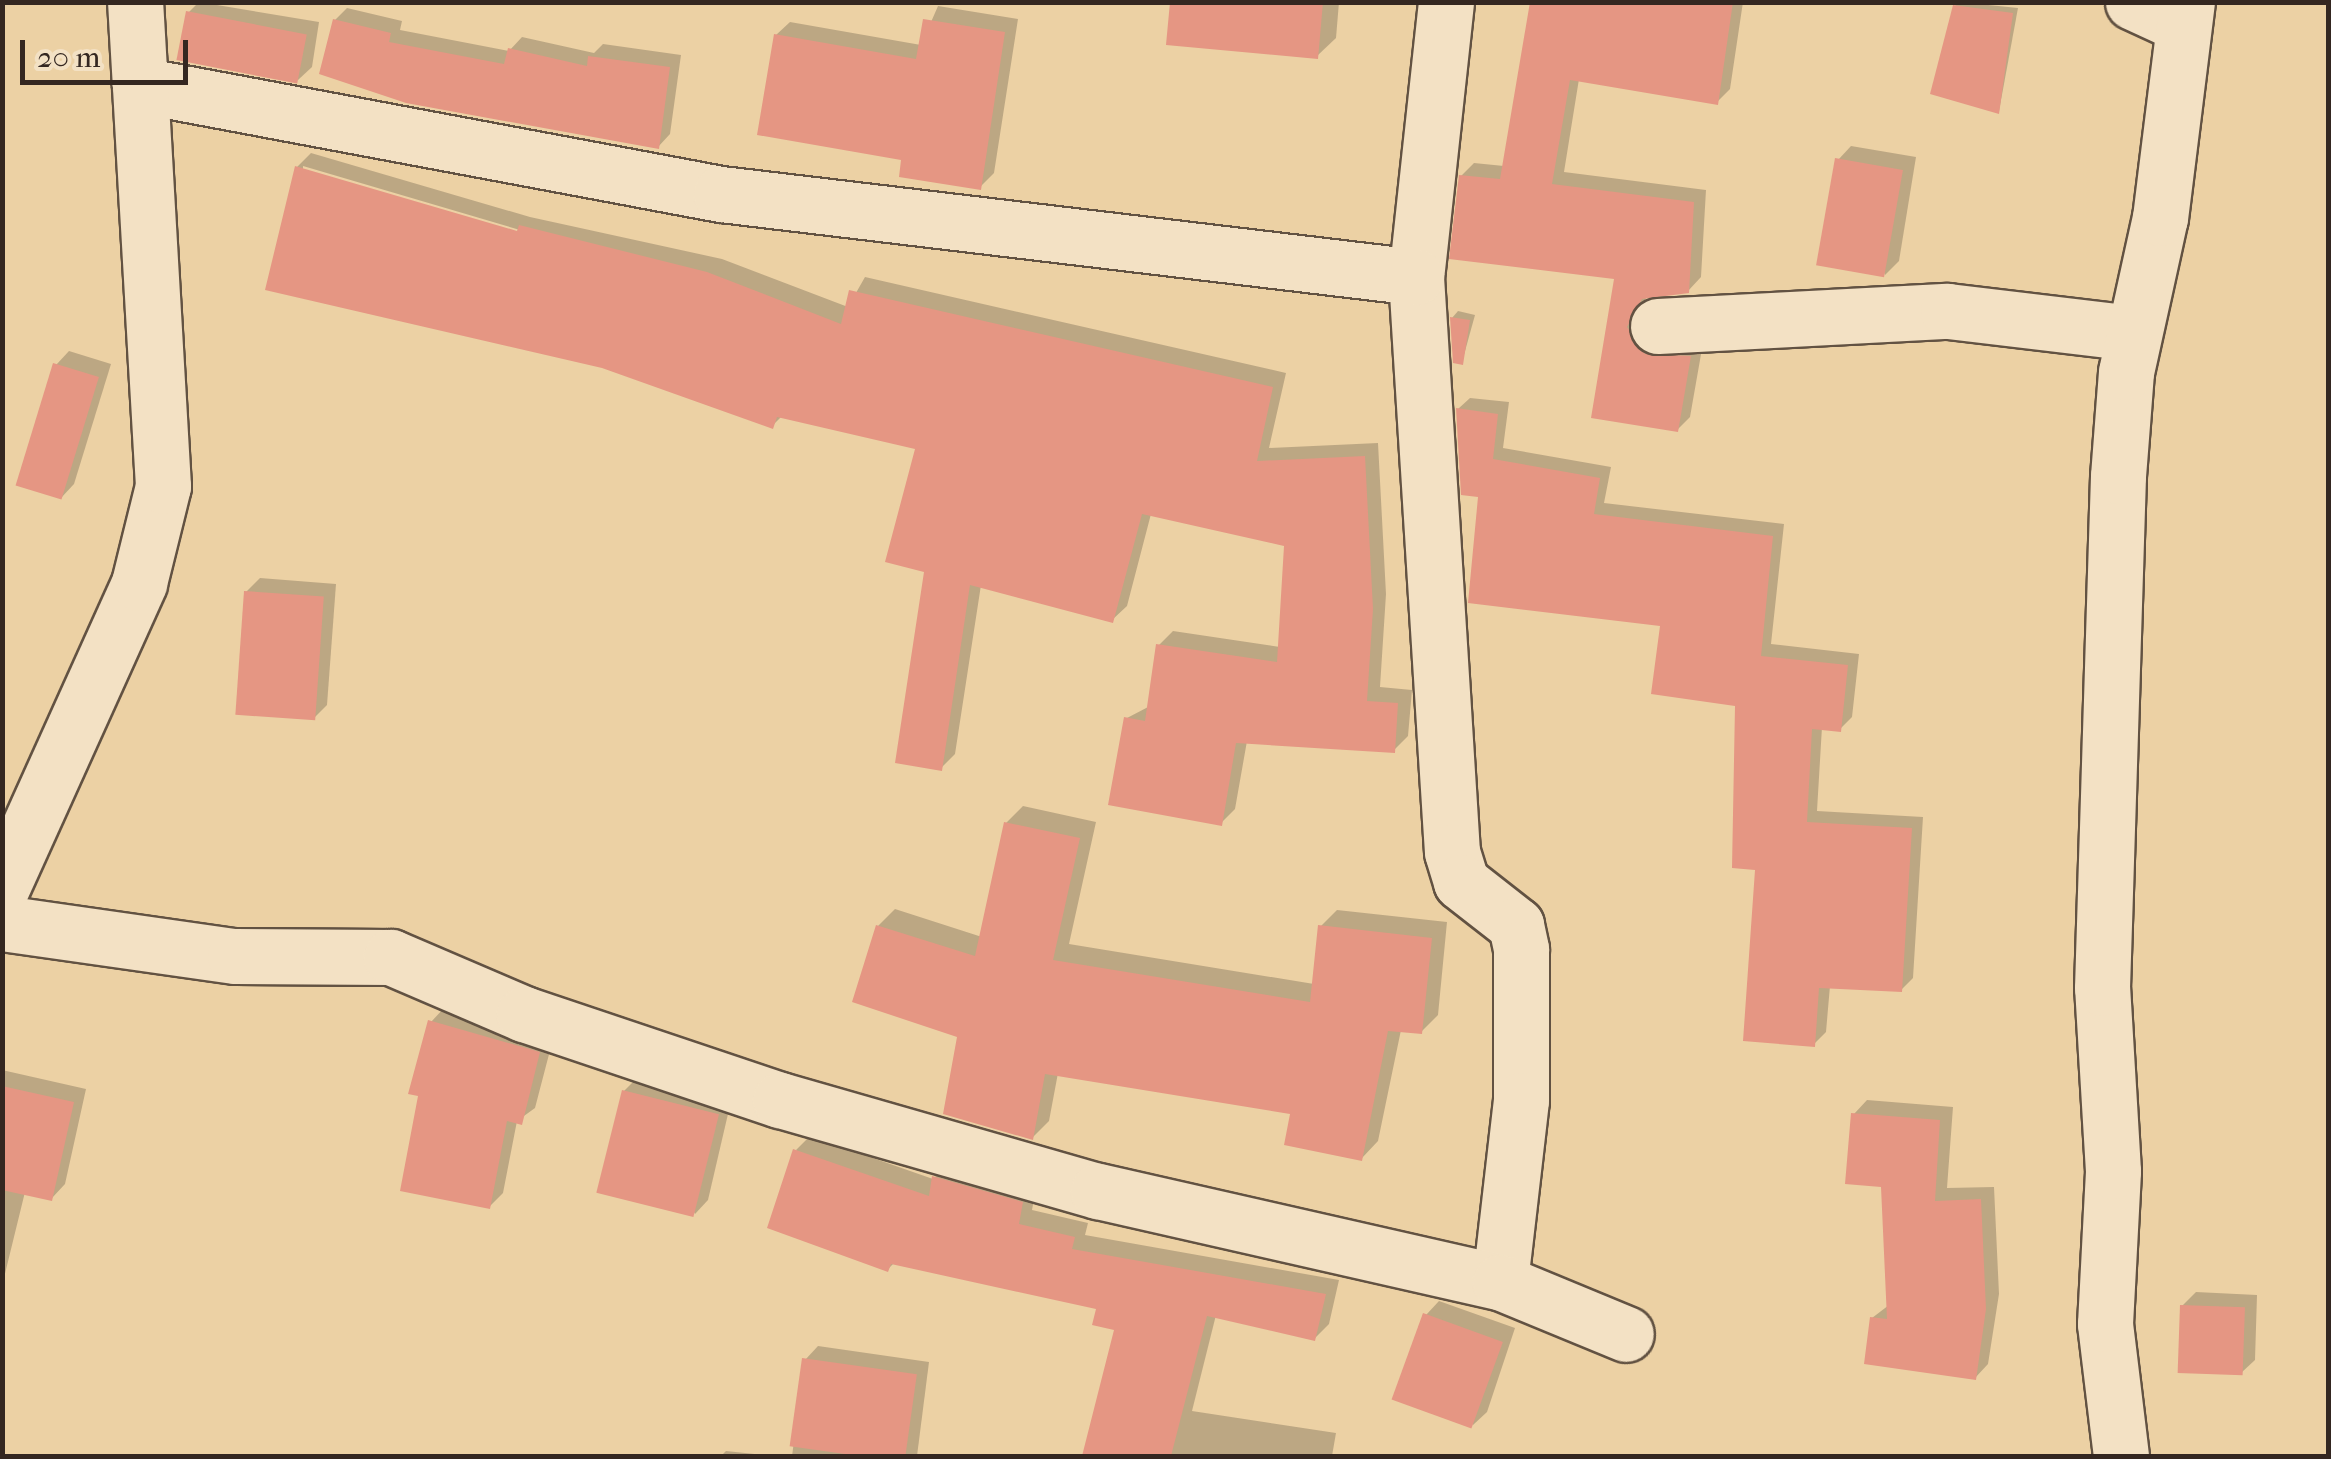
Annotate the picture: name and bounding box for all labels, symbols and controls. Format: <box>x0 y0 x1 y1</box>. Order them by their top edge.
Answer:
scale bar <box>25 20 192 82</box>
text: 20 m <box>37 40 100 75</box>

